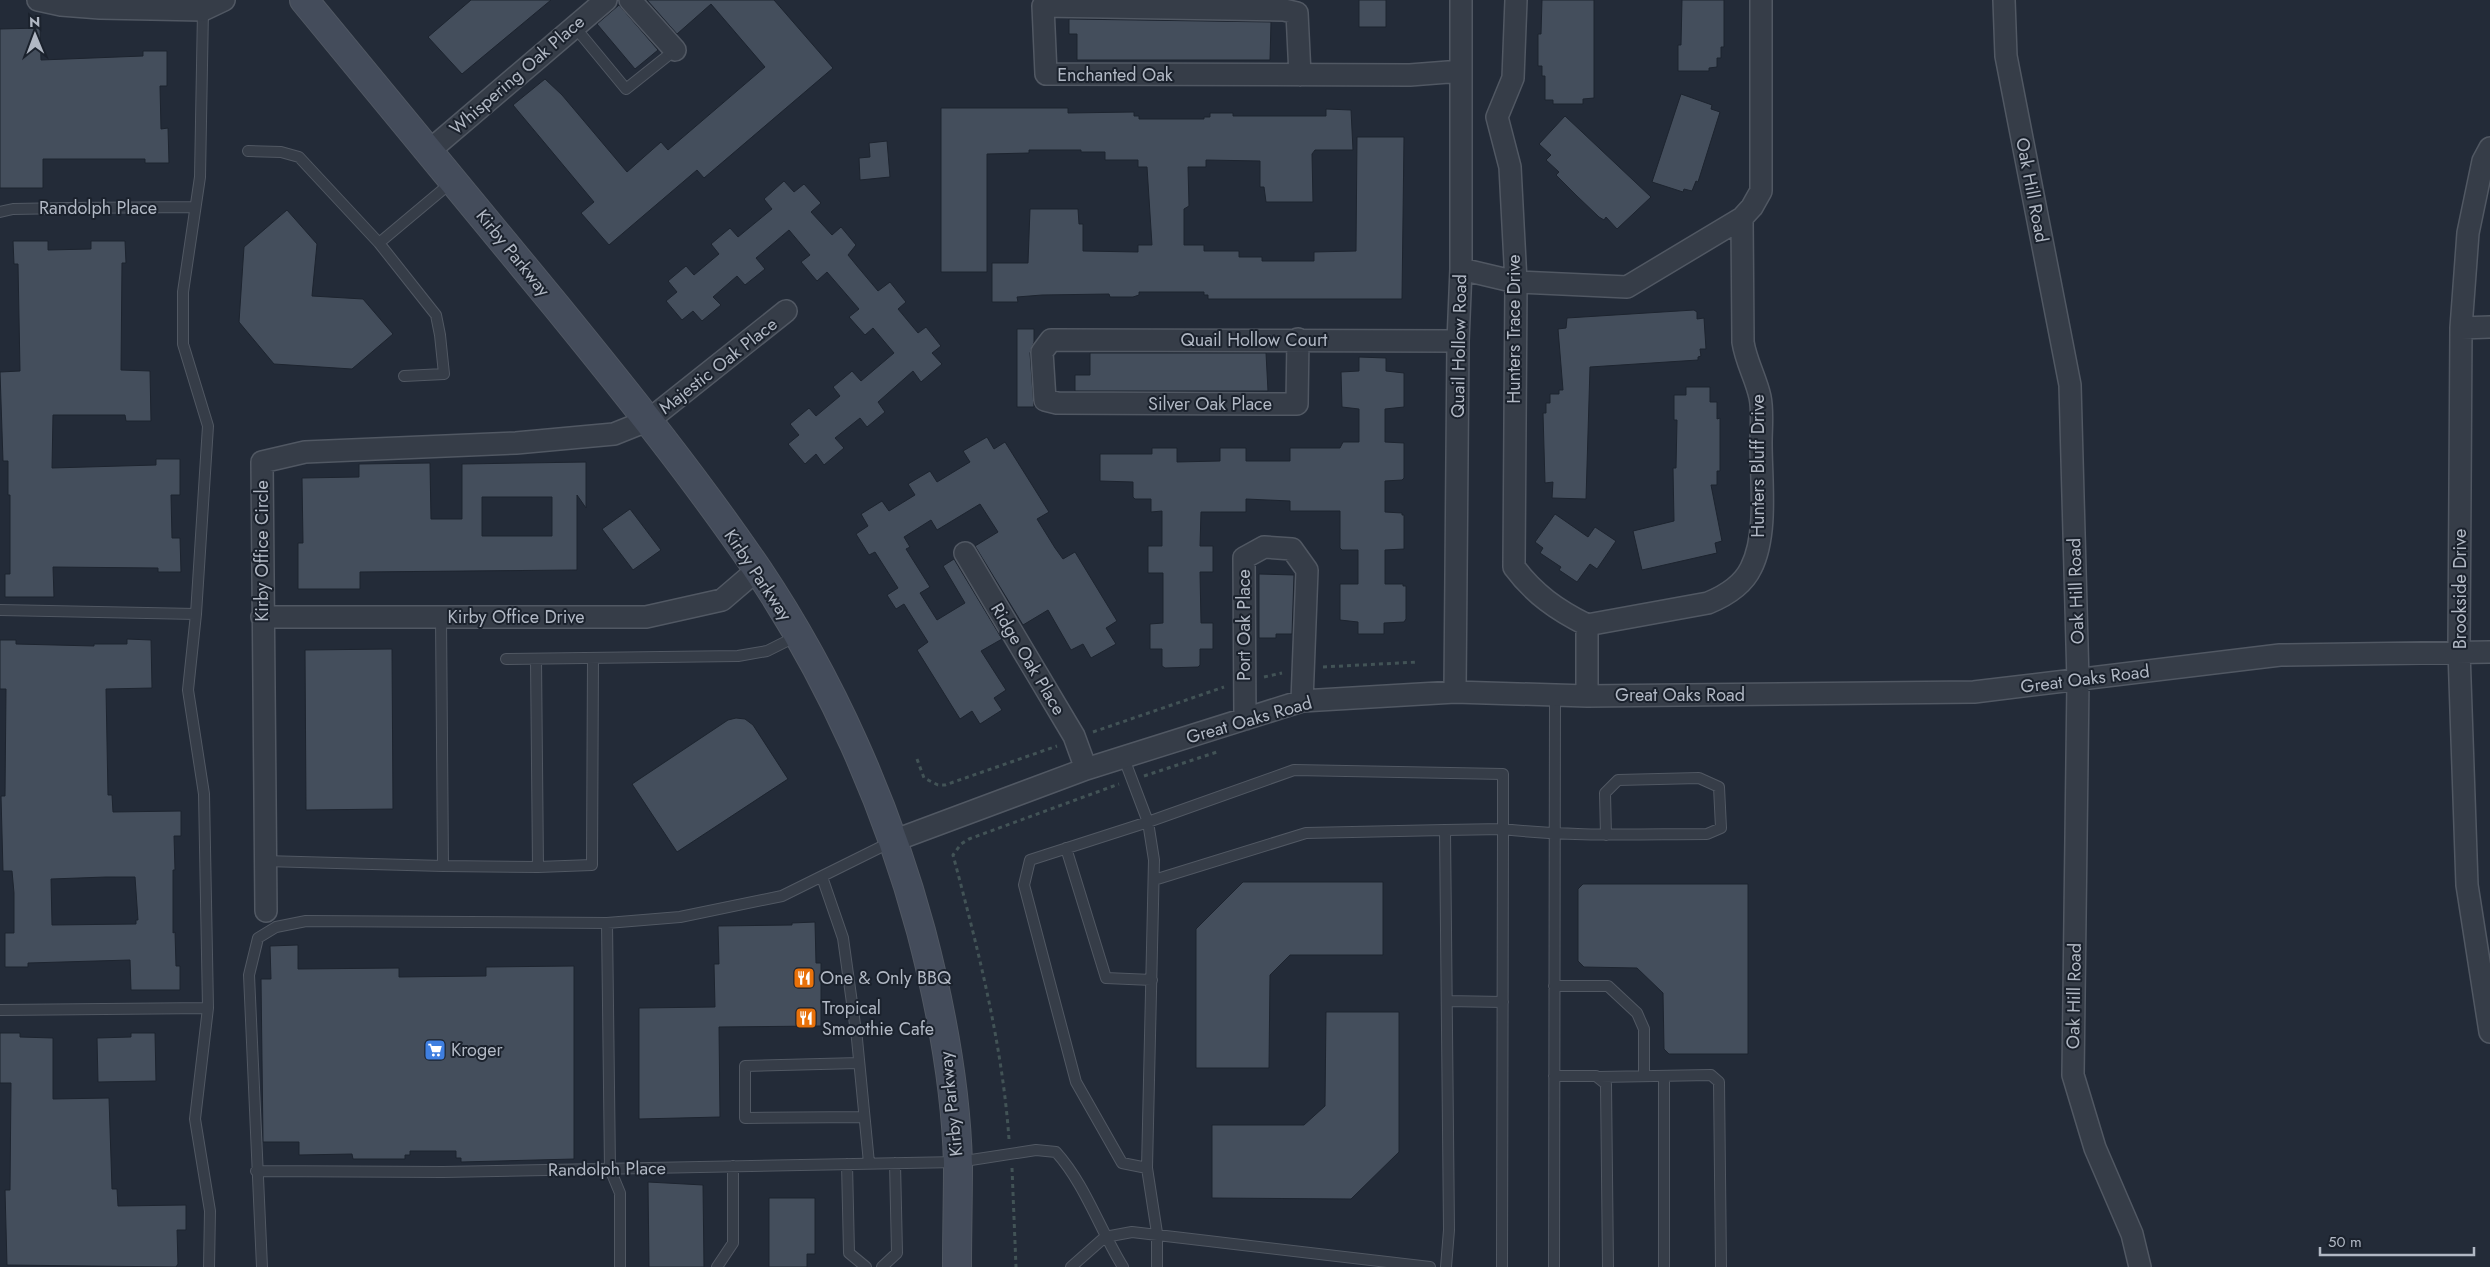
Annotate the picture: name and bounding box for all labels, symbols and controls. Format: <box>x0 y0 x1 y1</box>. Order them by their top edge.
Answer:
street label: Whispering Oak Place <box>444 9 590 141</box>
north arrow <box>10 10 60 60</box>
text: N <box>29 12 41 32</box>
street label: Enchanted Oak <box>1057 62 1173 88</box>
street label: Oak Hill Road <box>2009 135 2055 245</box>
street label: Randolph Place <box>39 195 157 221</box>
street label: Kirby Parkway <box>470 204 556 302</box>
street label: Hunters Trace Drive <box>1501 254 1527 404</box>
street label: Quail Hollow Road <box>1445 274 1473 418</box>
street label: Majestic Oak Place <box>653 311 783 421</box>
street label: Quail Hollow Court <box>1181 327 1328 353</box>
street label: Silver Oak Place <box>1148 391 1272 417</box>
street label: Hunters Bluff Drive <box>1745 394 1771 538</box>
street label: Kirby Office Circle <box>249 480 275 622</box>
street label: Kirby Parkway <box>718 524 798 626</box>
street label: Brookside Drive <box>2447 529 2473 649</box>
street label: Oak Hill Road <box>2061 537 2091 645</box>
street label: Port Oak Place <box>1231 569 1257 681</box>
street label: Ridge Oak Place <box>984 598 1072 720</box>
street label: Kirby Office Drive <box>448 604 584 630</box>
street label: Great Oaks Road <box>2019 658 2151 700</box>
street label: Great Oaks Road <box>1615 682 1745 708</box>
street label: Great Oaks Road <box>1183 690 1315 750</box>
street label: Oak Hill Road <box>2060 943 2088 1049</box>
place label: One & Only BBQ <box>820 965 952 991</box>
restaurant icon: One & Only BBQ <box>792 966 816 990</box>
place label: Tropical Smoothie Cafe <box>822 995 934 1042</box>
restaurant icon: Tropical Smoothie Cafe <box>794 1006 818 1030</box>
place label: Kroger <box>451 1037 503 1063</box>
supermarket icon: Kroger <box>423 1038 447 1062</box>
street label: Kirby Parkway <box>933 1050 969 1158</box>
street label: Randolph Place <box>548 1155 666 1183</box>
scale bar <box>2320 1224 2474 1256</box>
text: 50 m <box>2328 1231 2362 1253</box>

